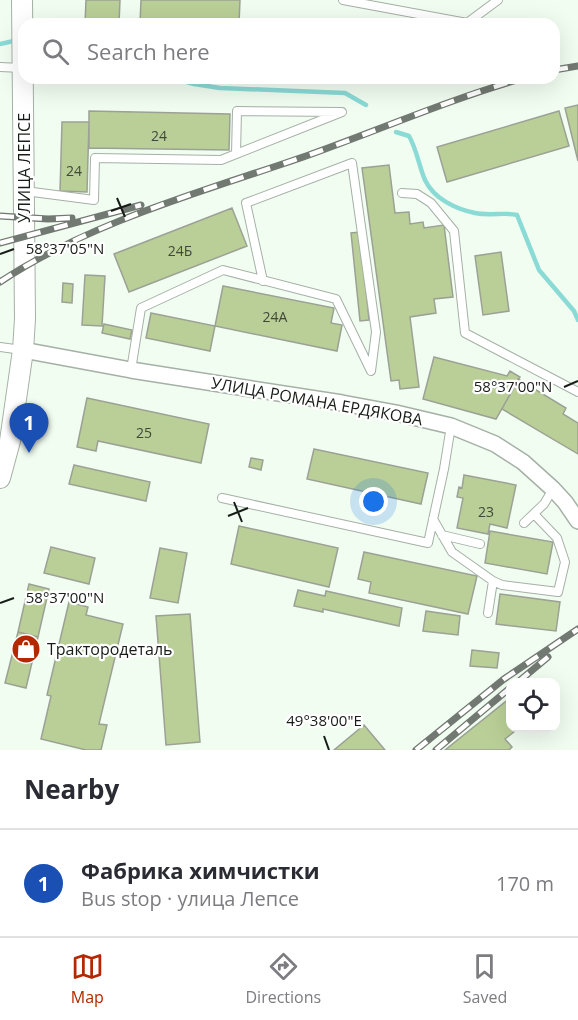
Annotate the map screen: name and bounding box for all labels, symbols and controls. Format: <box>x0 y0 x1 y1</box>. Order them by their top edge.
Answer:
search box <box>18 18 560 84</box>
icon: search <box>39 35 72 68</box>
text: Search here <box>87 36 210 66</box>
street label: УЛИЦА ЛЕПСЕ <box>13 113 35 223</box>
house number: 24 <box>151 126 167 145</box>
house number: 24 <box>66 161 82 180</box>
text: 58°37'05"N <box>26 238 104 258</box>
house number: 24Б <box>168 241 192 260</box>
house number: 24А <box>263 307 288 326</box>
street label: УЛИЦА РОМАНА ЕРДЯКОВА <box>210 372 425 431</box>
text: 58°37'00"N <box>474 376 552 396</box>
pin: 1 <box>9 404 48 453</box>
house number: 25 <box>136 423 152 442</box>
your location <box>359 487 388 516</box>
house number: 23 <box>478 502 494 521</box>
text: 58°37'00"N <box>26 587 104 607</box>
shop icon: Трактородеталь <box>10 633 42 665</box>
place label: Трактородеталь <box>47 638 173 660</box>
map controls <box>506 678 560 732</box>
button: locate <box>506 678 560 732</box>
text: 49°38'00"E <box>286 710 362 730</box>
text: Nearby <box>24 771 119 807</box>
text: Фабрика химчистки <box>81 855 320 885</box>
text: 1 <box>38 870 49 897</box>
text: 170 m <box>496 870 554 897</box>
text: Bus stop · улица Лепсе <box>81 885 299 912</box>
tab: Map <box>71 950 104 1008</box>
tab: Directions <box>245 950 321 1008</box>
tab: Saved <box>463 950 507 1008</box>

